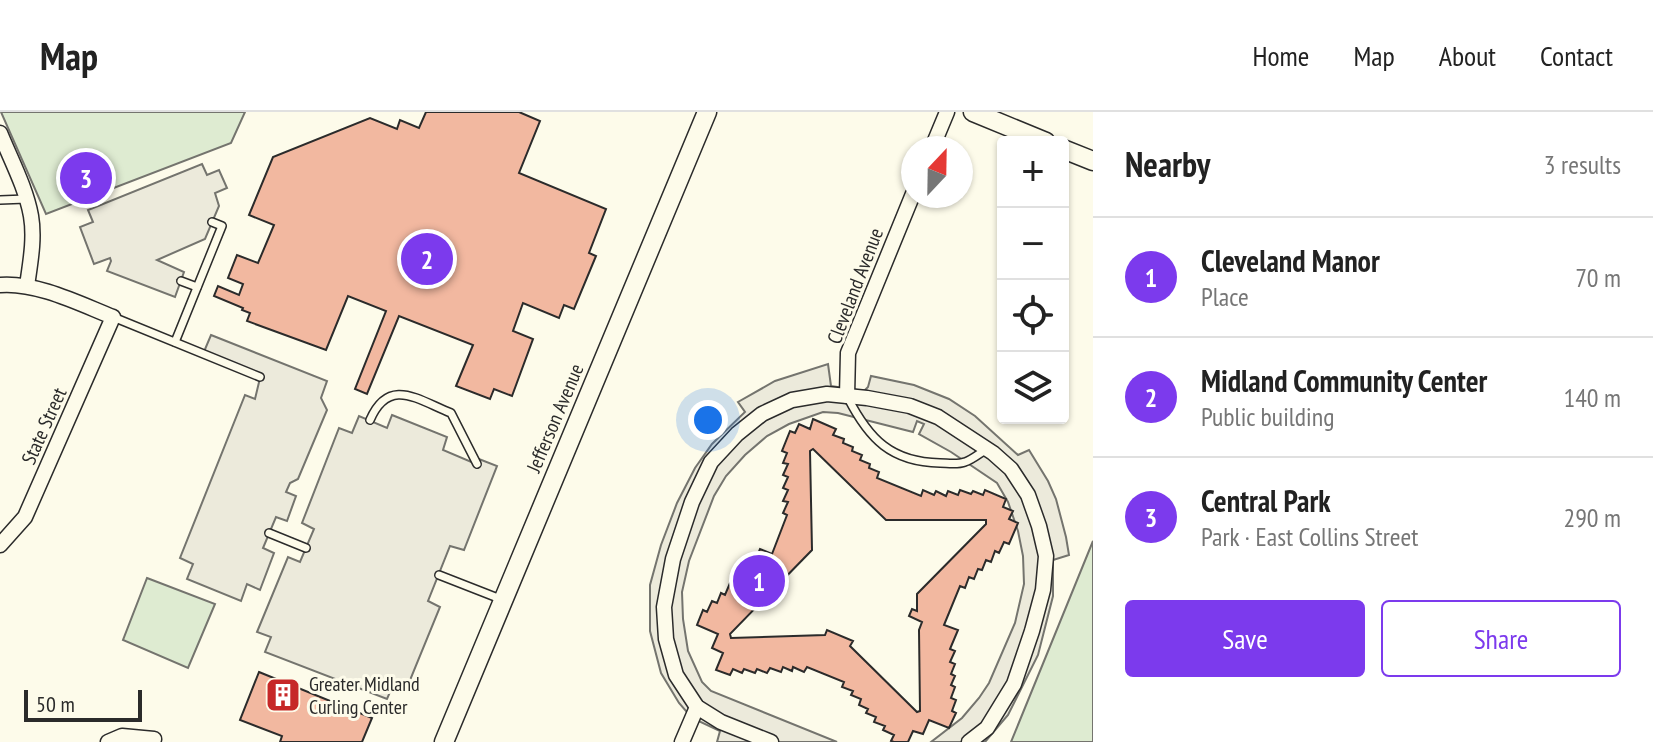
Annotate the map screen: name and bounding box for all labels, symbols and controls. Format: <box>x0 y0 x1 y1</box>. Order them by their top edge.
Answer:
text: Map <box>40 31 98 80</box>
text: Home <box>1253 37 1309 74</box>
text: Map <box>1353 37 1395 74</box>
text: About <box>1439 37 1496 74</box>
text: Contact <box>1540 37 1613 74</box>
north arrow <box>901 136 973 208</box>
map controls <box>997 136 1069 424</box>
button: + <box>997 136 1069 208</box>
text: Nearby <box>1125 142 1210 186</box>
pin: 3 <box>60 148 112 208</box>
text: 3 results <box>1544 148 1621 181</box>
button: − <box>997 208 1069 280</box>
street label: Cleveland Avenue <box>821 224 889 348</box>
pin: 2 <box>401 229 453 289</box>
text: Cleveland Manor <box>1201 241 1380 280</box>
text: 1 <box>1145 261 1157 294</box>
text: 70 m <box>1575 261 1621 294</box>
button: locate <box>997 280 1069 352</box>
text: Place <box>1201 280 1249 313</box>
button: layers <box>997 352 1069 424</box>
street label: Jefferson Avenue <box>520 360 590 477</box>
text: Midland Community Center <box>1201 361 1487 400</box>
text: 2 <box>1145 381 1157 414</box>
text: 140 m <box>1563 381 1621 414</box>
street label: State Street <box>16 383 73 468</box>
your location <box>688 400 728 440</box>
text: Public building <box>1201 400 1334 433</box>
text: Central Park <box>1201 481 1331 520</box>
text: 3 <box>1145 501 1157 534</box>
text: 290 m <box>1563 501 1621 534</box>
text: Park · East Collins Street <box>1201 520 1418 553</box>
pin: 1 <box>733 551 785 611</box>
button: Save <box>1125 600 1365 677</box>
button: Share <box>1381 600 1621 677</box>
place label: Greater Midland Curling Center <box>309 671 420 720</box>
building icon: Greater Midland Curling Center <box>264 676 302 714</box>
scale bar <box>24 686 142 722</box>
text: 50 m <box>36 690 75 718</box>

